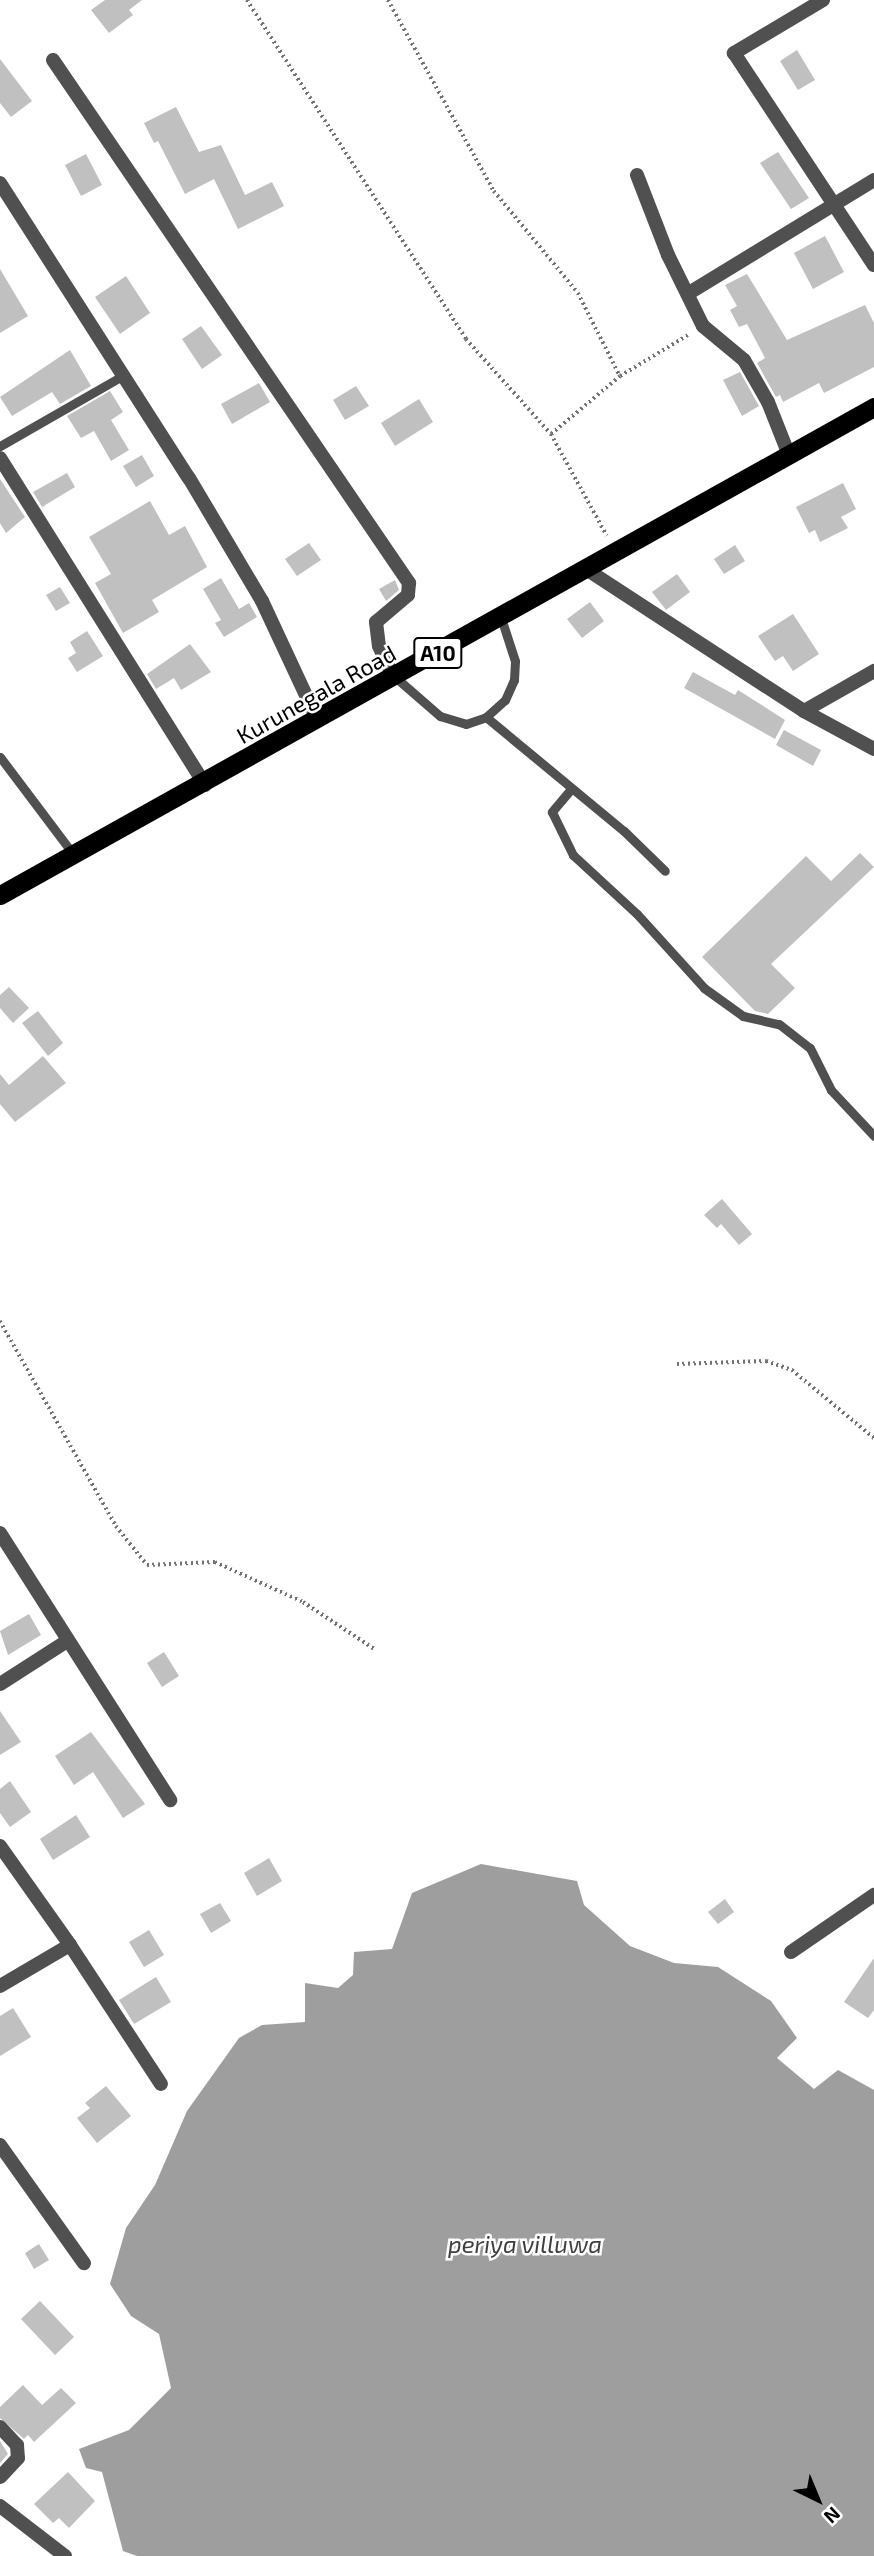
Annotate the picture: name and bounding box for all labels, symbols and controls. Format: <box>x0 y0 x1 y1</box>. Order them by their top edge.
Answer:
road number: A10 <box>412 636 464 670</box>
street label: Kurunegala Road <box>232 639 400 749</box>
water label: periya villuwa <box>448 2230 602 2258</box>
north arrow <box>783 2465 853 2535</box>
text: N <box>820 2503 846 2529</box>

